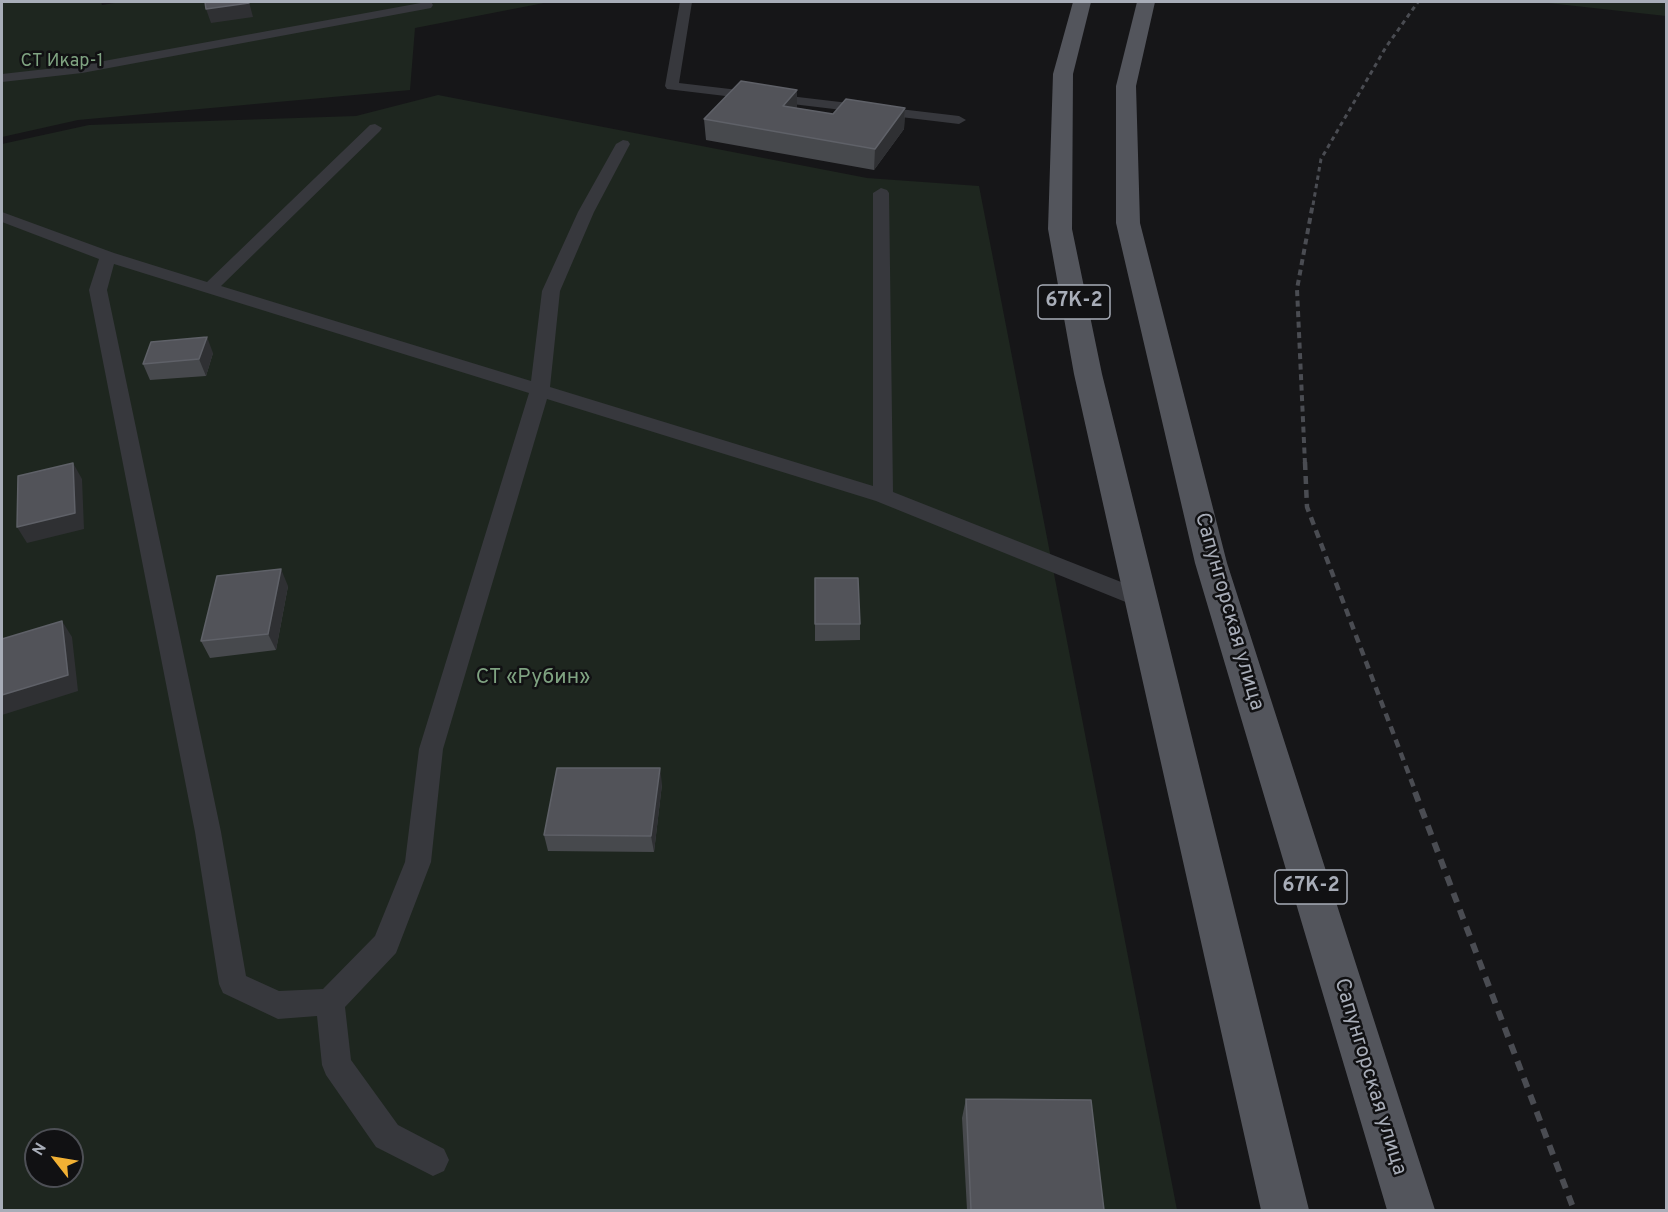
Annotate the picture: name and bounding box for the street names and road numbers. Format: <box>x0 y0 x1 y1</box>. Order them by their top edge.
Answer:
road number: 67К-2 <box>1038 285 1110 319</box>
street label: Сапунгорская улица <box>1188 510 1268 714</box>
road number: 67К-2 <box>1275 870 1347 904</box>
street label: Сапунгорская улица <box>1327 976 1411 1178</box>

